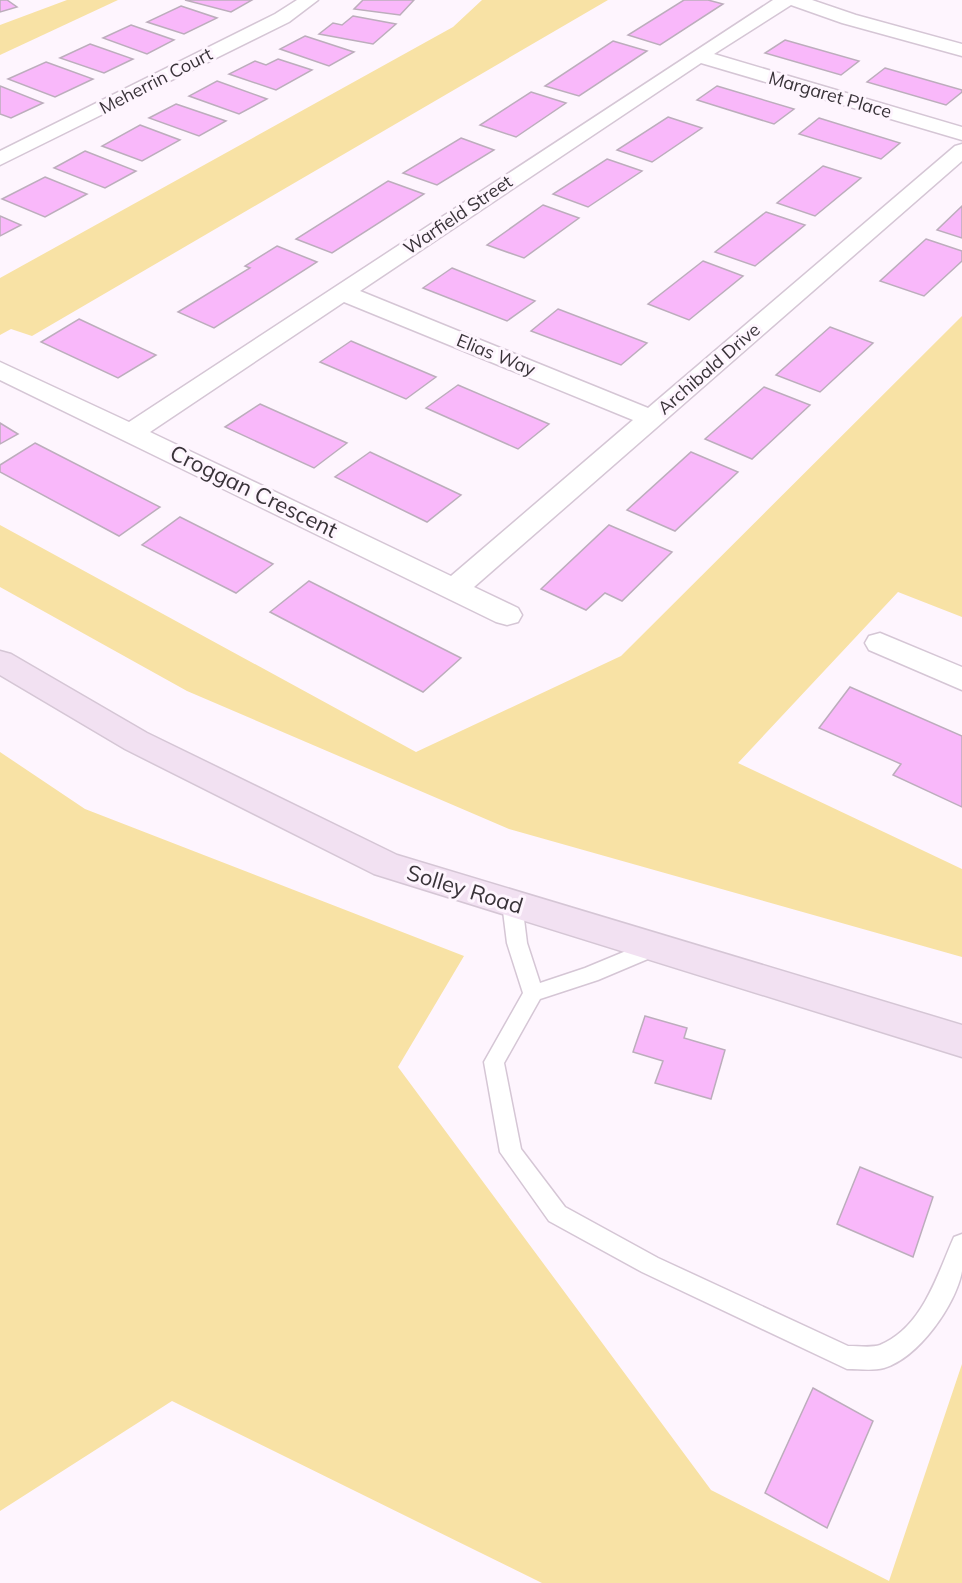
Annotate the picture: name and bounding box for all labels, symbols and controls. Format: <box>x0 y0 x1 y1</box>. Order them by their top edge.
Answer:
street label: Meherrin Court <box>95 42 216 119</box>
street label: Margaret Place <box>766 66 894 123</box>
street label: Warfield Street <box>399 170 517 259</box>
street label: Archibald Drive <box>653 318 765 419</box>
street label: Elias Way <box>453 328 539 381</box>
street label: Croggan Crescent <box>166 438 343 544</box>
street label: Solley Road <box>404 858 526 920</box>

